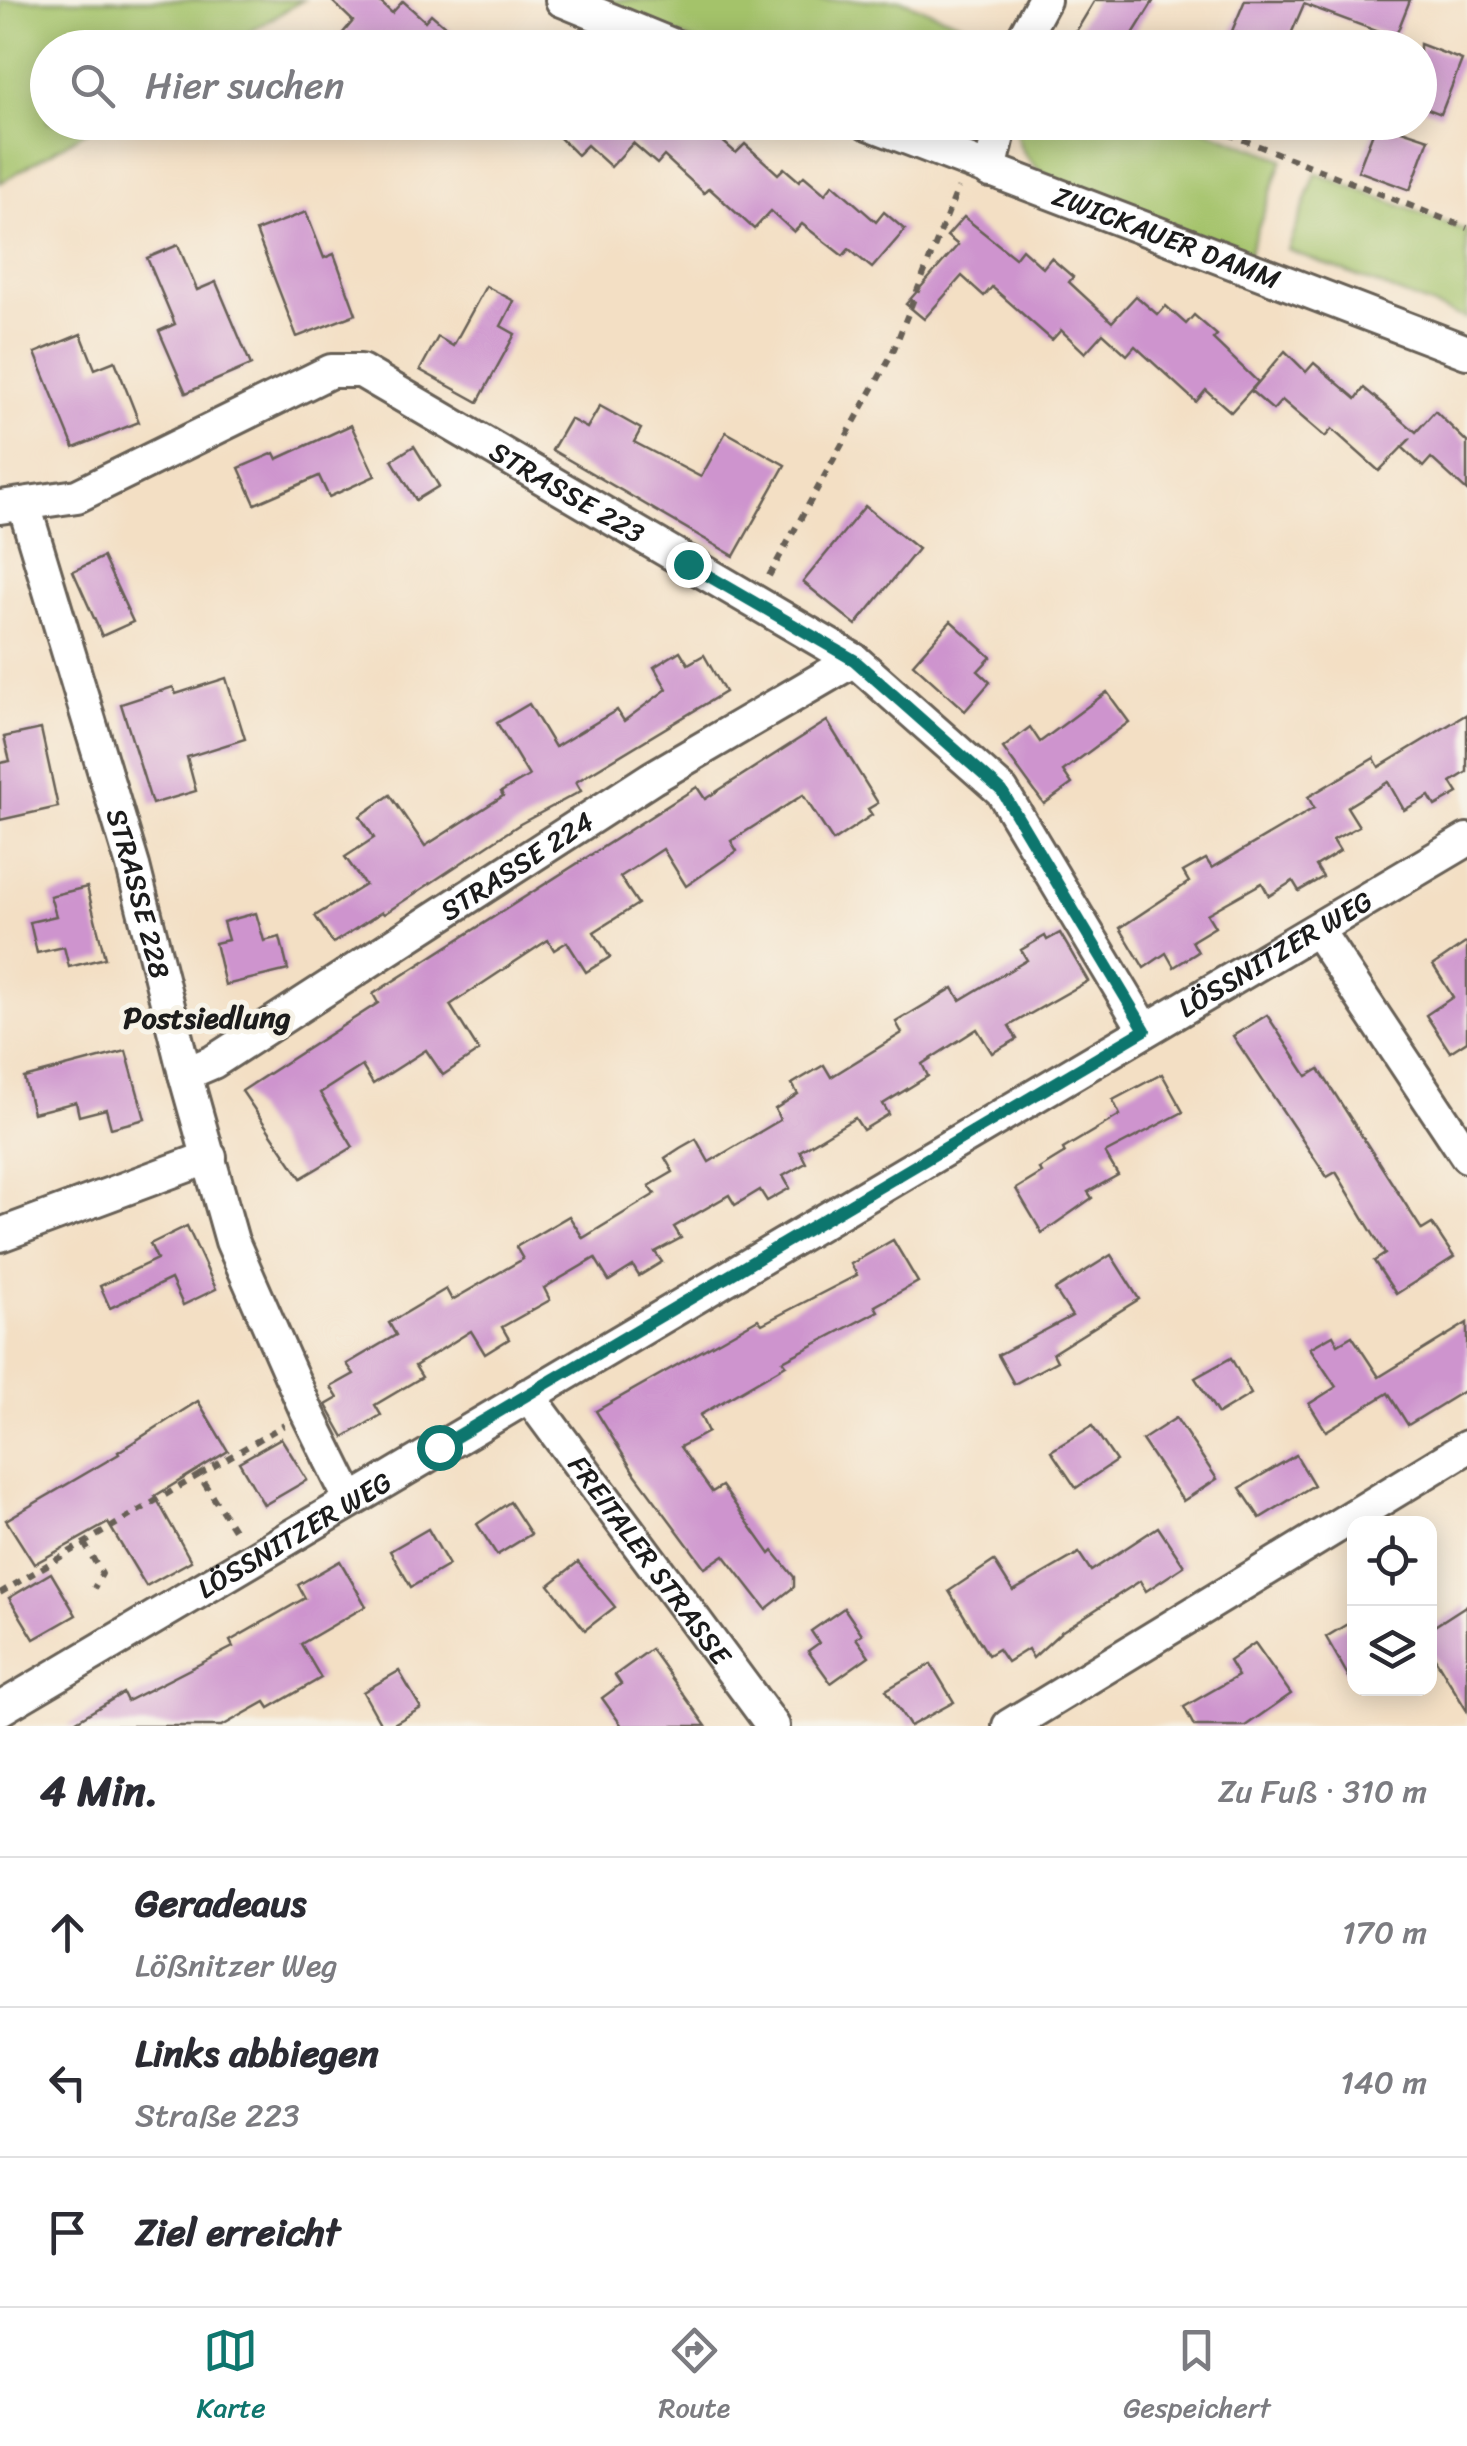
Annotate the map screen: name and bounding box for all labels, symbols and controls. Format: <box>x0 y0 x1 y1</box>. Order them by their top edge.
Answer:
search box <box>30 30 1437 140</box>
text: Hier suchen <box>145 52 344 119</box>
icon: search <box>65 58 120 113</box>
street label: ZWICKAUER DAMM <box>1045 171 1288 303</box>
street label: STRASSE 223 <box>480 427 654 557</box>
route end <box>666 542 712 588</box>
street label: STRASSE 224 <box>430 797 603 934</box>
street label: STRASSE 228 <box>92 802 185 984</box>
street label: LÖSSNITZER WEG <box>1168 877 1382 1031</box>
district label: Postsiedlung <box>123 991 291 1045</box>
route start <box>417 1425 463 1471</box>
street label: FREITALER STRASSE <box>555 1444 745 1677</box>
street label: LÖSSNITZER WEG <box>187 1458 401 1612</box>
map controls <box>1347 1516 1437 1696</box>
button: locate <box>1347 1516 1437 1606</box>
button: layers <box>1347 1606 1437 1696</box>
text: 4 Min. <box>40 1754 158 1828</box>
text: Zu Fuß · 310 m <box>1218 1763 1427 1820</box>
text: Geradeaus <box>135 1870 306 1937</box>
text: 170 m <box>1342 1904 1427 1961</box>
icon: ahead <box>40 1905 95 1960</box>
text: Lößnitzer Weg <box>135 1937 338 1994</box>
text: Links abbiegen <box>135 2020 379 2087</box>
text: 140 m <box>1340 2054 1427 2111</box>
icon: left <box>40 2055 95 2110</box>
text: Straße 223 <box>135 2087 300 2144</box>
text: Ziel erreicht <box>135 2199 340 2266</box>
icon: arrive <box>40 2205 95 2260</box>
tab: Karte <box>196 2323 266 2432</box>
tab: Route <box>658 2323 730 2432</box>
tab: Gespeichert <box>1123 2323 1271 2432</box>

